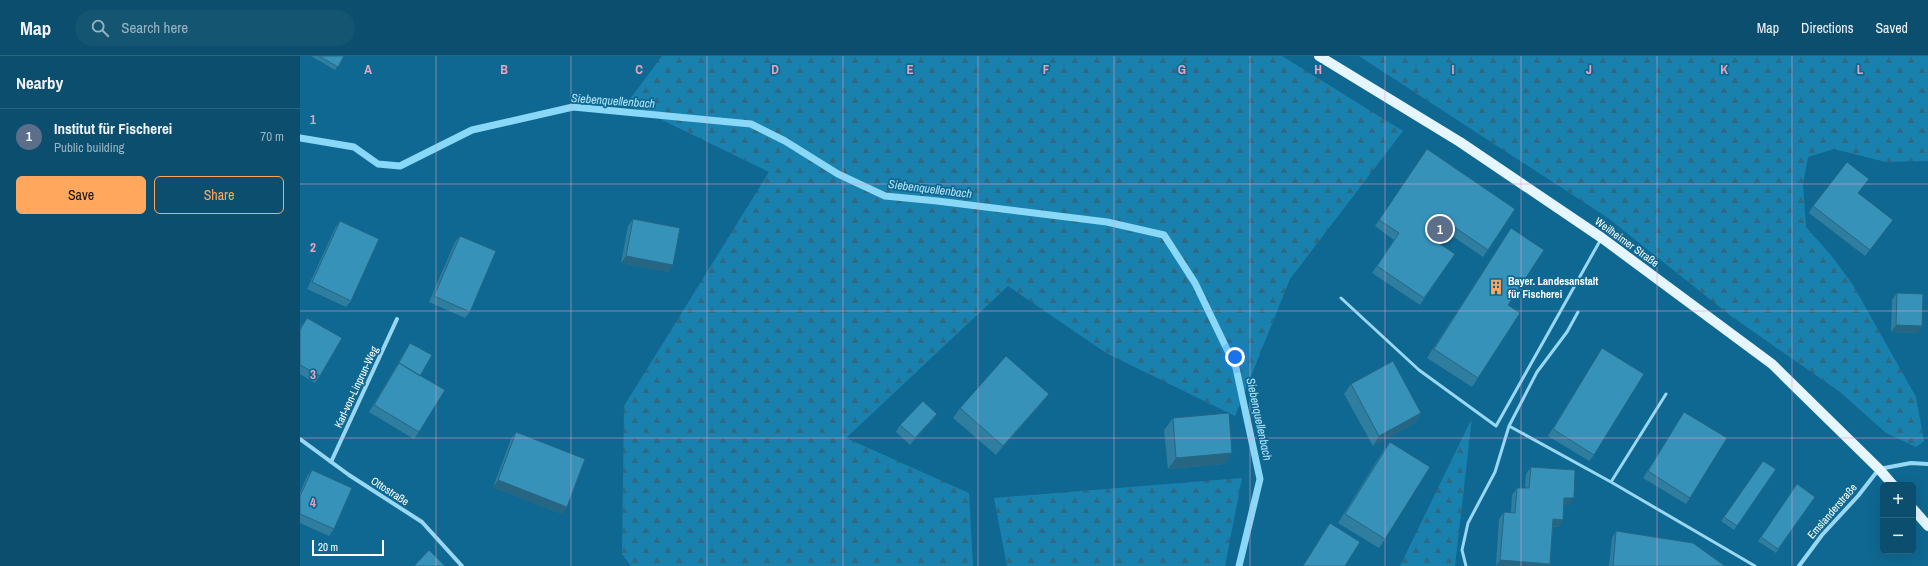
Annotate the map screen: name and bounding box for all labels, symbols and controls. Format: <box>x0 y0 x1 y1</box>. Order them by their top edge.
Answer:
search box <box>75 10 355 46</box>
text: Map <box>20 15 51 41</box>
icon: search <box>89 17 111 39</box>
text: Search here <box>121 17 188 38</box>
text: Map <box>1757 19 1779 37</box>
text: Directions <box>1801 19 1853 37</box>
text: Saved <box>1875 19 1908 37</box>
text: A <box>364 61 372 78</box>
text: B <box>500 61 508 78</box>
text: C <box>635 61 643 78</box>
text: D <box>771 61 779 78</box>
text: E <box>906 61 914 78</box>
text: F <box>1043 61 1050 78</box>
text: G <box>1178 61 1186 78</box>
text: H <box>1314 61 1322 78</box>
text: I <box>1452 61 1455 78</box>
text: J <box>1586 61 1592 78</box>
text: K <box>1720 61 1728 78</box>
text: L <box>1857 61 1864 78</box>
text: Nearby <box>16 71 63 94</box>
water label: Siebenquellenbach <box>570 90 656 112</box>
text: 1 <box>310 111 316 128</box>
text: Institut für Fischerei <box>54 118 172 139</box>
text: 1 <box>26 128 32 145</box>
text: 70 m <box>260 128 284 145</box>
text: Public building <box>54 139 125 156</box>
button: Save <box>16 176 146 214</box>
button: Share <box>154 176 284 214</box>
water label: Siebenquellenbach <box>887 176 973 202</box>
pin: 1 <box>1427 214 1453 244</box>
street label: Weilheimer Straße <box>1592 214 1662 270</box>
text: 2 <box>310 239 316 256</box>
place label: Bayer. Landesanstalt für Fischerei <box>1508 274 1598 301</box>
building icon: Bayer. Landesanstalt für Fischerei <box>1487 278 1505 296</box>
street label: Karl-von-Linprun-Weg <box>331 344 381 430</box>
your location <box>1225 347 1245 367</box>
text: 3 <box>310 366 316 383</box>
water label: Siebenquellenbach <box>1242 376 1276 462</box>
street label: Ottostraße <box>368 474 412 508</box>
street label: Emslanderstraße <box>1804 480 1860 542</box>
map controls <box>1880 482 1916 554</box>
button: + <box>1880 482 1916 518</box>
text: 4 <box>310 494 316 511</box>
button: − <box>1880 518 1916 554</box>
scale bar <box>312 538 384 557</box>
text: 20 m <box>318 540 338 554</box>

